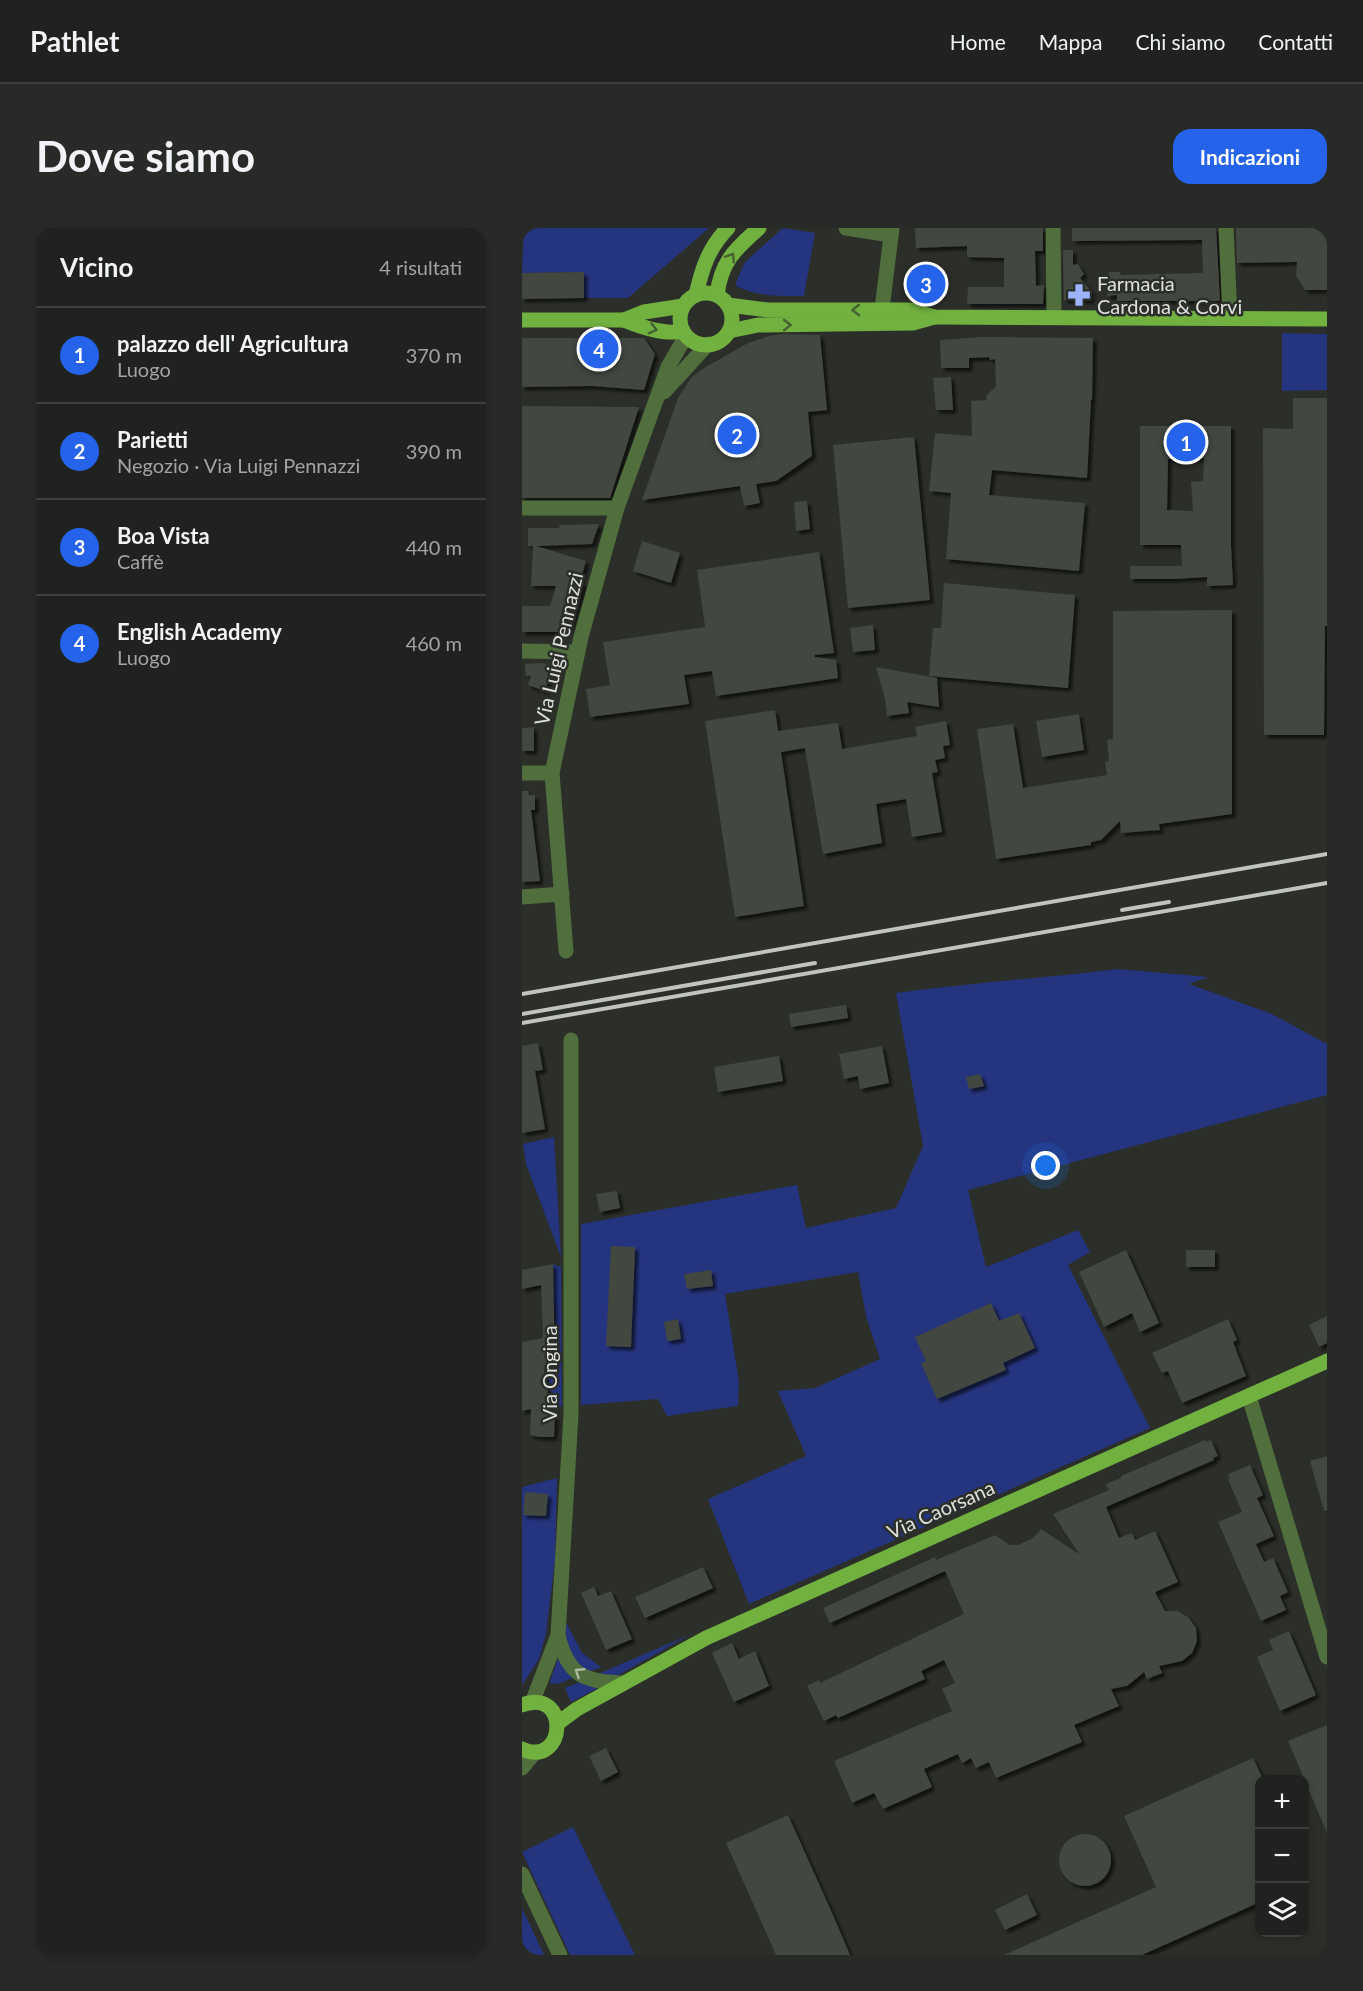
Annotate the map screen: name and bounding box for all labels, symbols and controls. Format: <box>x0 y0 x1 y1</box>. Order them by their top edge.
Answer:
text: Pathlet <box>30 24 119 58</box>
text: Home <box>950 29 1006 54</box>
text: Mappa <box>1039 29 1102 54</box>
text: Chi siamo <box>1135 29 1225 54</box>
text: Contatti <box>1258 29 1333 54</box>
button: Indicazioni <box>1173 129 1327 184</box>
text: Dove siamo <box>36 131 255 181</box>
text: Vicino <box>60 251 133 283</box>
one-way arrow <box>723 253 735 263</box>
text: 4 risultati <box>379 255 462 279</box>
pin: 3 <box>906 262 946 306</box>
place label: Farmacia Cardona & Corvi <box>1097 271 1242 318</box>
pharmacy icon: Farmacia Cardona & Corvi <box>1066 282 1092 308</box>
one-way arrow <box>851 303 860 316</box>
one-way arrow <box>783 319 792 331</box>
one-way arrow <box>648 322 658 335</box>
pin: 4 <box>580 326 619 372</box>
text: palazzo dell' Agricultura <box>117 330 349 357</box>
text: 1 <box>74 343 85 367</box>
text: 370 m <box>406 343 462 367</box>
text: Luogo <box>117 357 171 381</box>
pin: 2 <box>718 412 756 458</box>
pin: 1 <box>1166 420 1206 464</box>
text: Parietti <box>117 426 188 453</box>
text: 2 <box>74 439 85 463</box>
text: 390 m <box>406 439 462 463</box>
text: Negozio · Via Luigi Pennazzi <box>117 453 360 477</box>
text: Boa Vista <box>117 522 210 549</box>
text: 3 <box>74 535 85 559</box>
text: 440 m <box>406 535 462 559</box>
text: Caffè <box>117 549 164 573</box>
street label: Via Luigi Pennazzi <box>529 570 587 728</box>
text: English Academy <box>117 618 282 645</box>
text: 4 <box>74 631 85 655</box>
text: 460 m <box>406 631 462 655</box>
text: Luogo <box>117 645 171 669</box>
your location <box>1031 1151 1060 1180</box>
street label: Via Ongina <box>537 1326 561 1422</box>
street label: Via Caorsana <box>883 1475 998 1543</box>
one-way arrow <box>575 1668 586 1679</box>
map controls <box>1255 1775 1309 1937</box>
button: + <box>1255 1775 1309 1829</box>
button: − <box>1255 1829 1309 1883</box>
button: layers <box>1255 1883 1309 1937</box>

